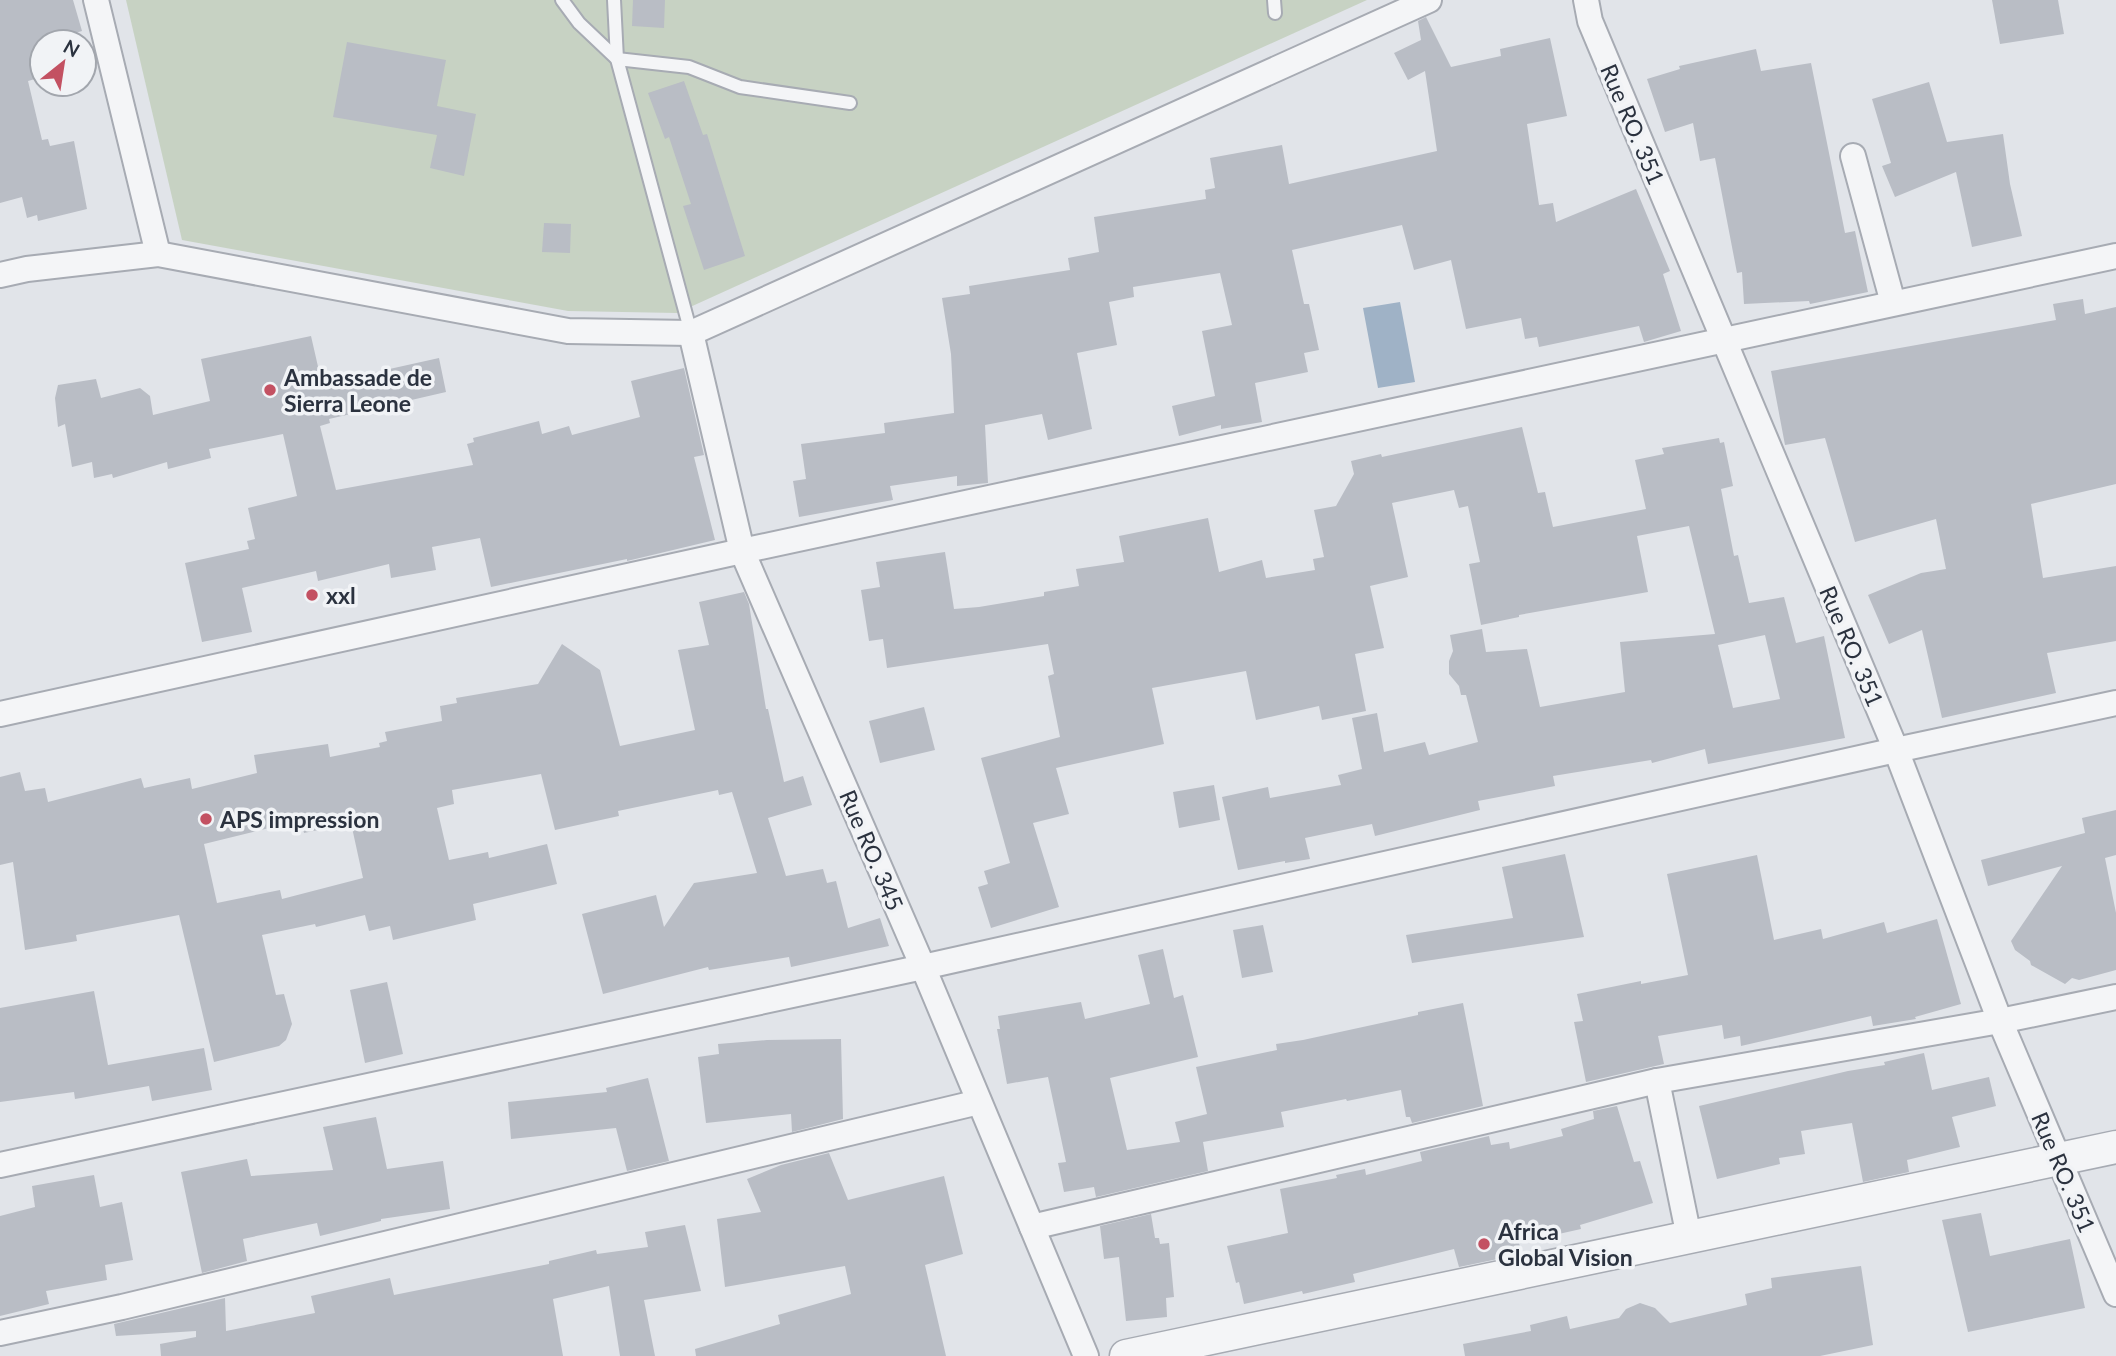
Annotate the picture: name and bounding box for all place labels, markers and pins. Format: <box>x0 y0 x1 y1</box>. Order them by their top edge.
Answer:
place label: Ambassade de Sierra Leone <box>283 363 432 417</box>
marker: Ambassade de Sierra Leone <box>262 382 278 398</box>
place label: xxl <box>326 581 356 609</box>
marker: xxl <box>304 587 320 603</box>
place label: APS impression <box>219 805 379 833</box>
marker: APS impression <box>198 811 214 827</box>
place label: Africa Global Vision <box>1497 1217 1633 1271</box>
marker: Africa Global Vision <box>1476 1236 1492 1252</box>

